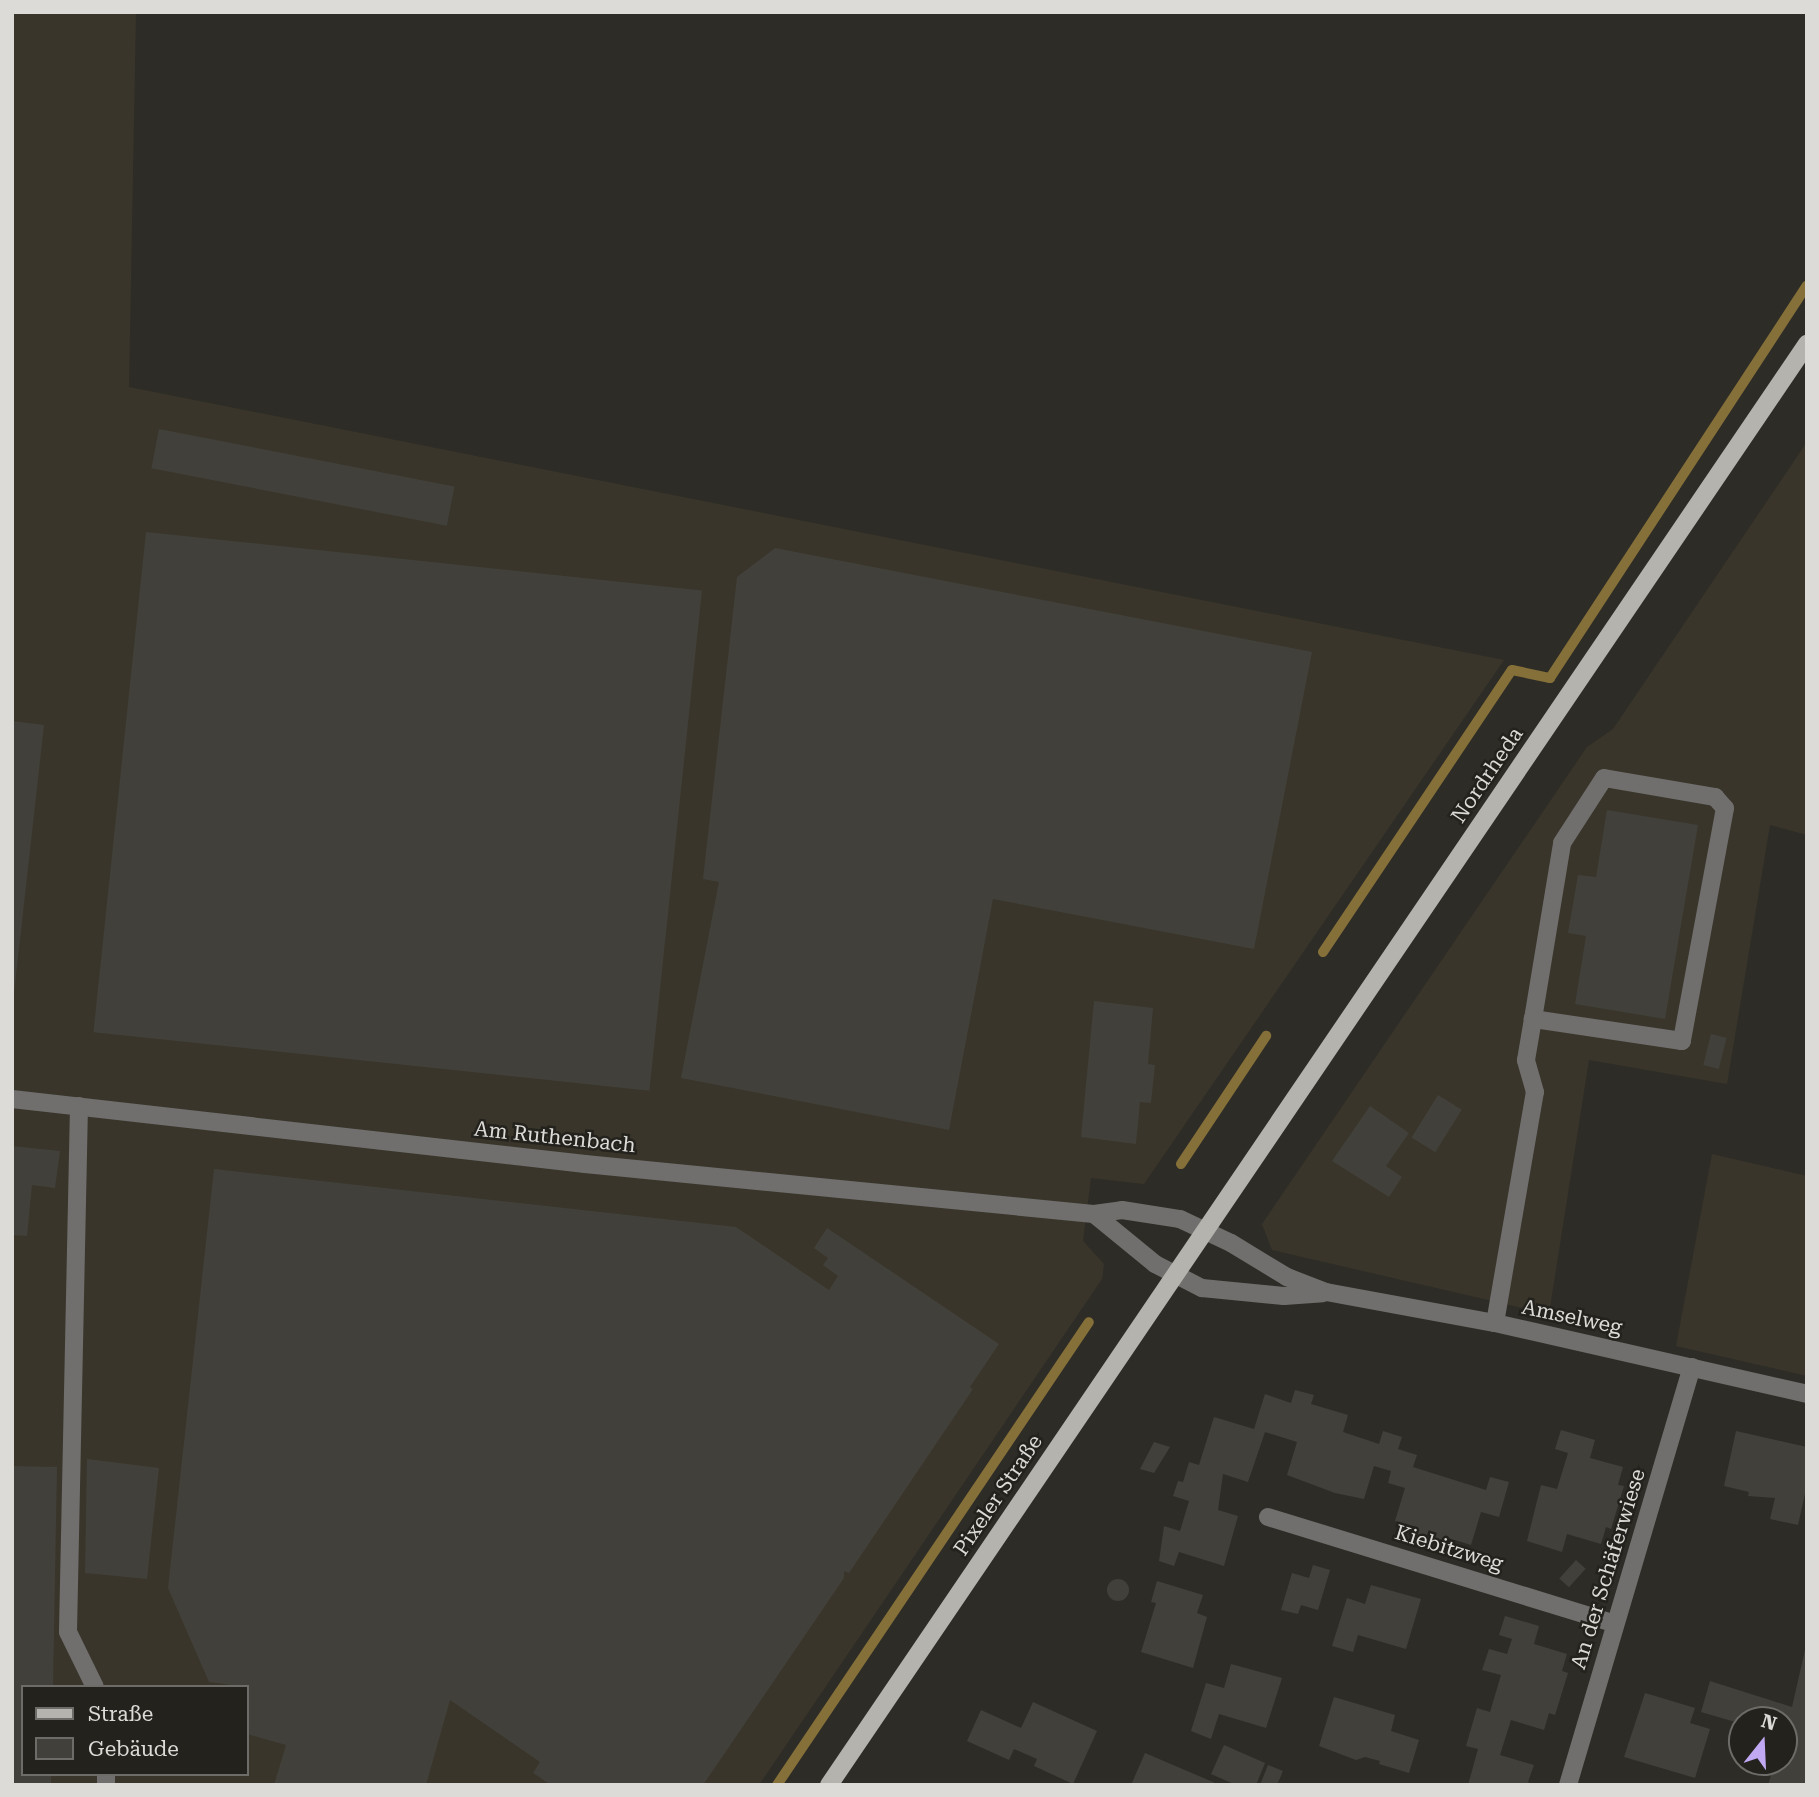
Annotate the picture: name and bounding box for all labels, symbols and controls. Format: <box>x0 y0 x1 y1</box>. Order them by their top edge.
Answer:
street label: Nordrheda <box>1446 722 1528 828</box>
street label: Am Ruthenbach <box>473 1116 637 1158</box>
street label: Amselweg <box>1520 1294 1624 1340</box>
street label: Pixeler Straße <box>948 1430 1048 1560</box>
street label: An der Schäferwiese <box>1566 1466 1650 1672</box>
street label: Kiebitzweg <box>1392 1520 1506 1576</box>
legend <box>21 1685 248 1776</box>
text: Straße <box>88 1702 153 1726</box>
north arrow <box>1728 1706 1798 1776</box>
text: N <box>1759 1709 1780 1736</box>
text: Gebäude <box>88 1737 179 1761</box>

